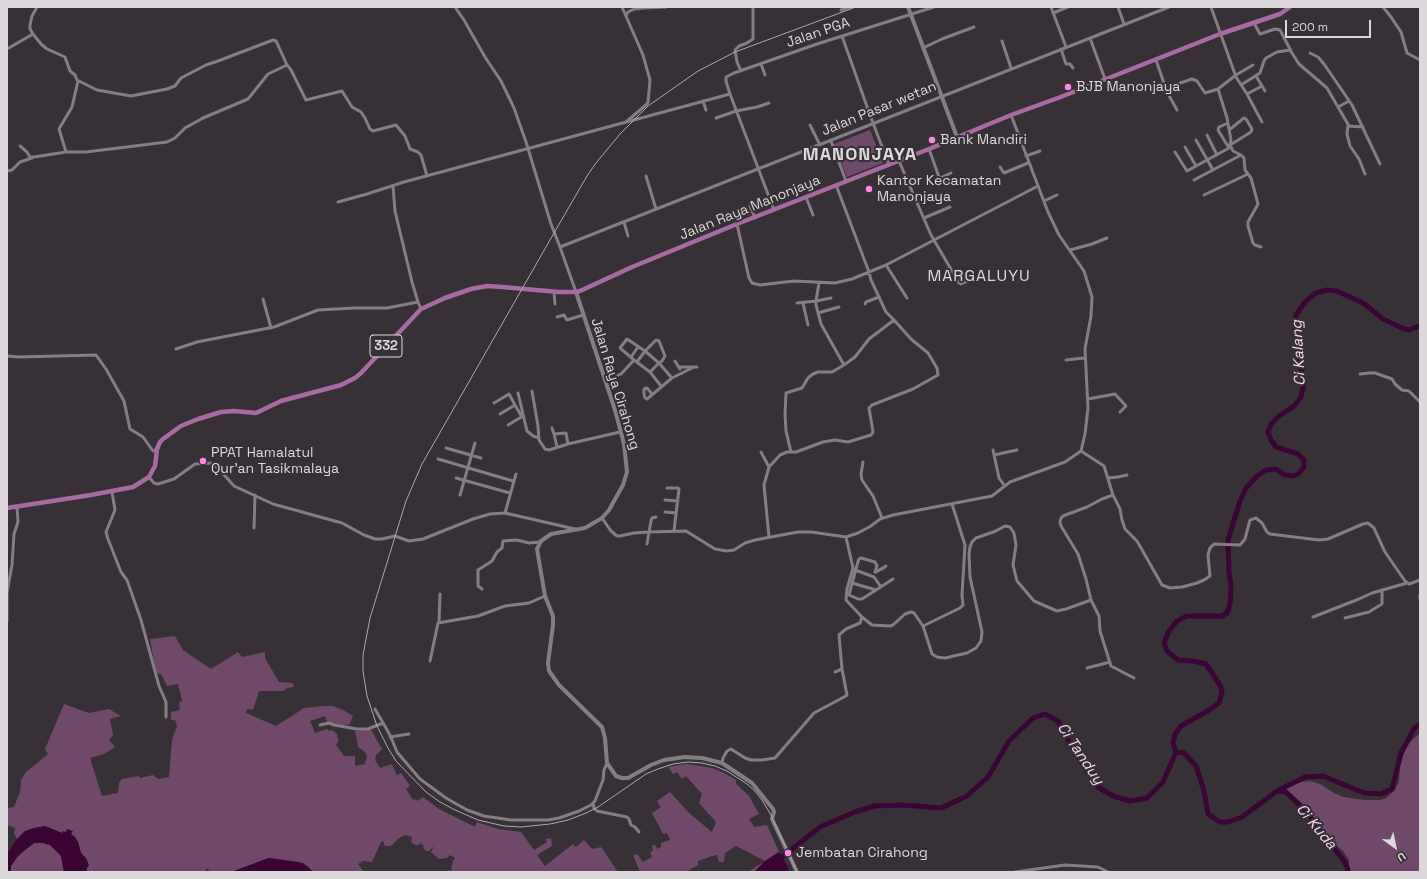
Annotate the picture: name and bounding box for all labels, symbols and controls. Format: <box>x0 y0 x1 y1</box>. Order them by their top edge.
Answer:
scale bar <box>1287 12 1373 38</box>
street label: Jalan PGA <box>784 14 852 52</box>
text: 200 m <box>1292 19 1328 35</box>
street label: Jalan Pasar wetan <box>819 78 939 140</box>
place label: BJB Manonjaya <box>1076 79 1180 95</box>
marker: BJB Manonjaya <box>1063 82 1073 92</box>
place label: Bank Mandiri <box>940 132 1027 148</box>
marker: Bank Mandiri <box>927 135 937 145</box>
district label: MANONJAYA <box>803 144 917 166</box>
street label: Jalan Raya Manonjaya <box>677 172 823 244</box>
place label: Kantor Kecamatan Manonjaya <box>877 173 1001 206</box>
marker: Kantor Kecamatan Manonjaya <box>864 184 874 194</box>
district label: MARGALUYU <box>927 267 1031 287</box>
street label: Jalan Raya Cirahong <box>587 316 643 452</box>
water label: Ci Kalang <box>1288 320 1310 386</box>
road number: 332 <box>370 335 402 357</box>
place label: PPAT Hamalatul Qur'an Tasikmalaya <box>211 445 339 478</box>
marker: PPAT Hamalatul Qur'an Tasikmalaya <box>198 456 208 466</box>
water label: Ci Tanduy <box>1053 720 1107 788</box>
water label: Ci Kuda <box>1292 801 1340 853</box>
north arrow <box>1375 827 1415 867</box>
place label: Jembatan Cirahong <box>796 845 928 861</box>
marker: Jembatan Cirahong <box>783 848 793 858</box>
text: U <box>1395 849 1408 865</box>

